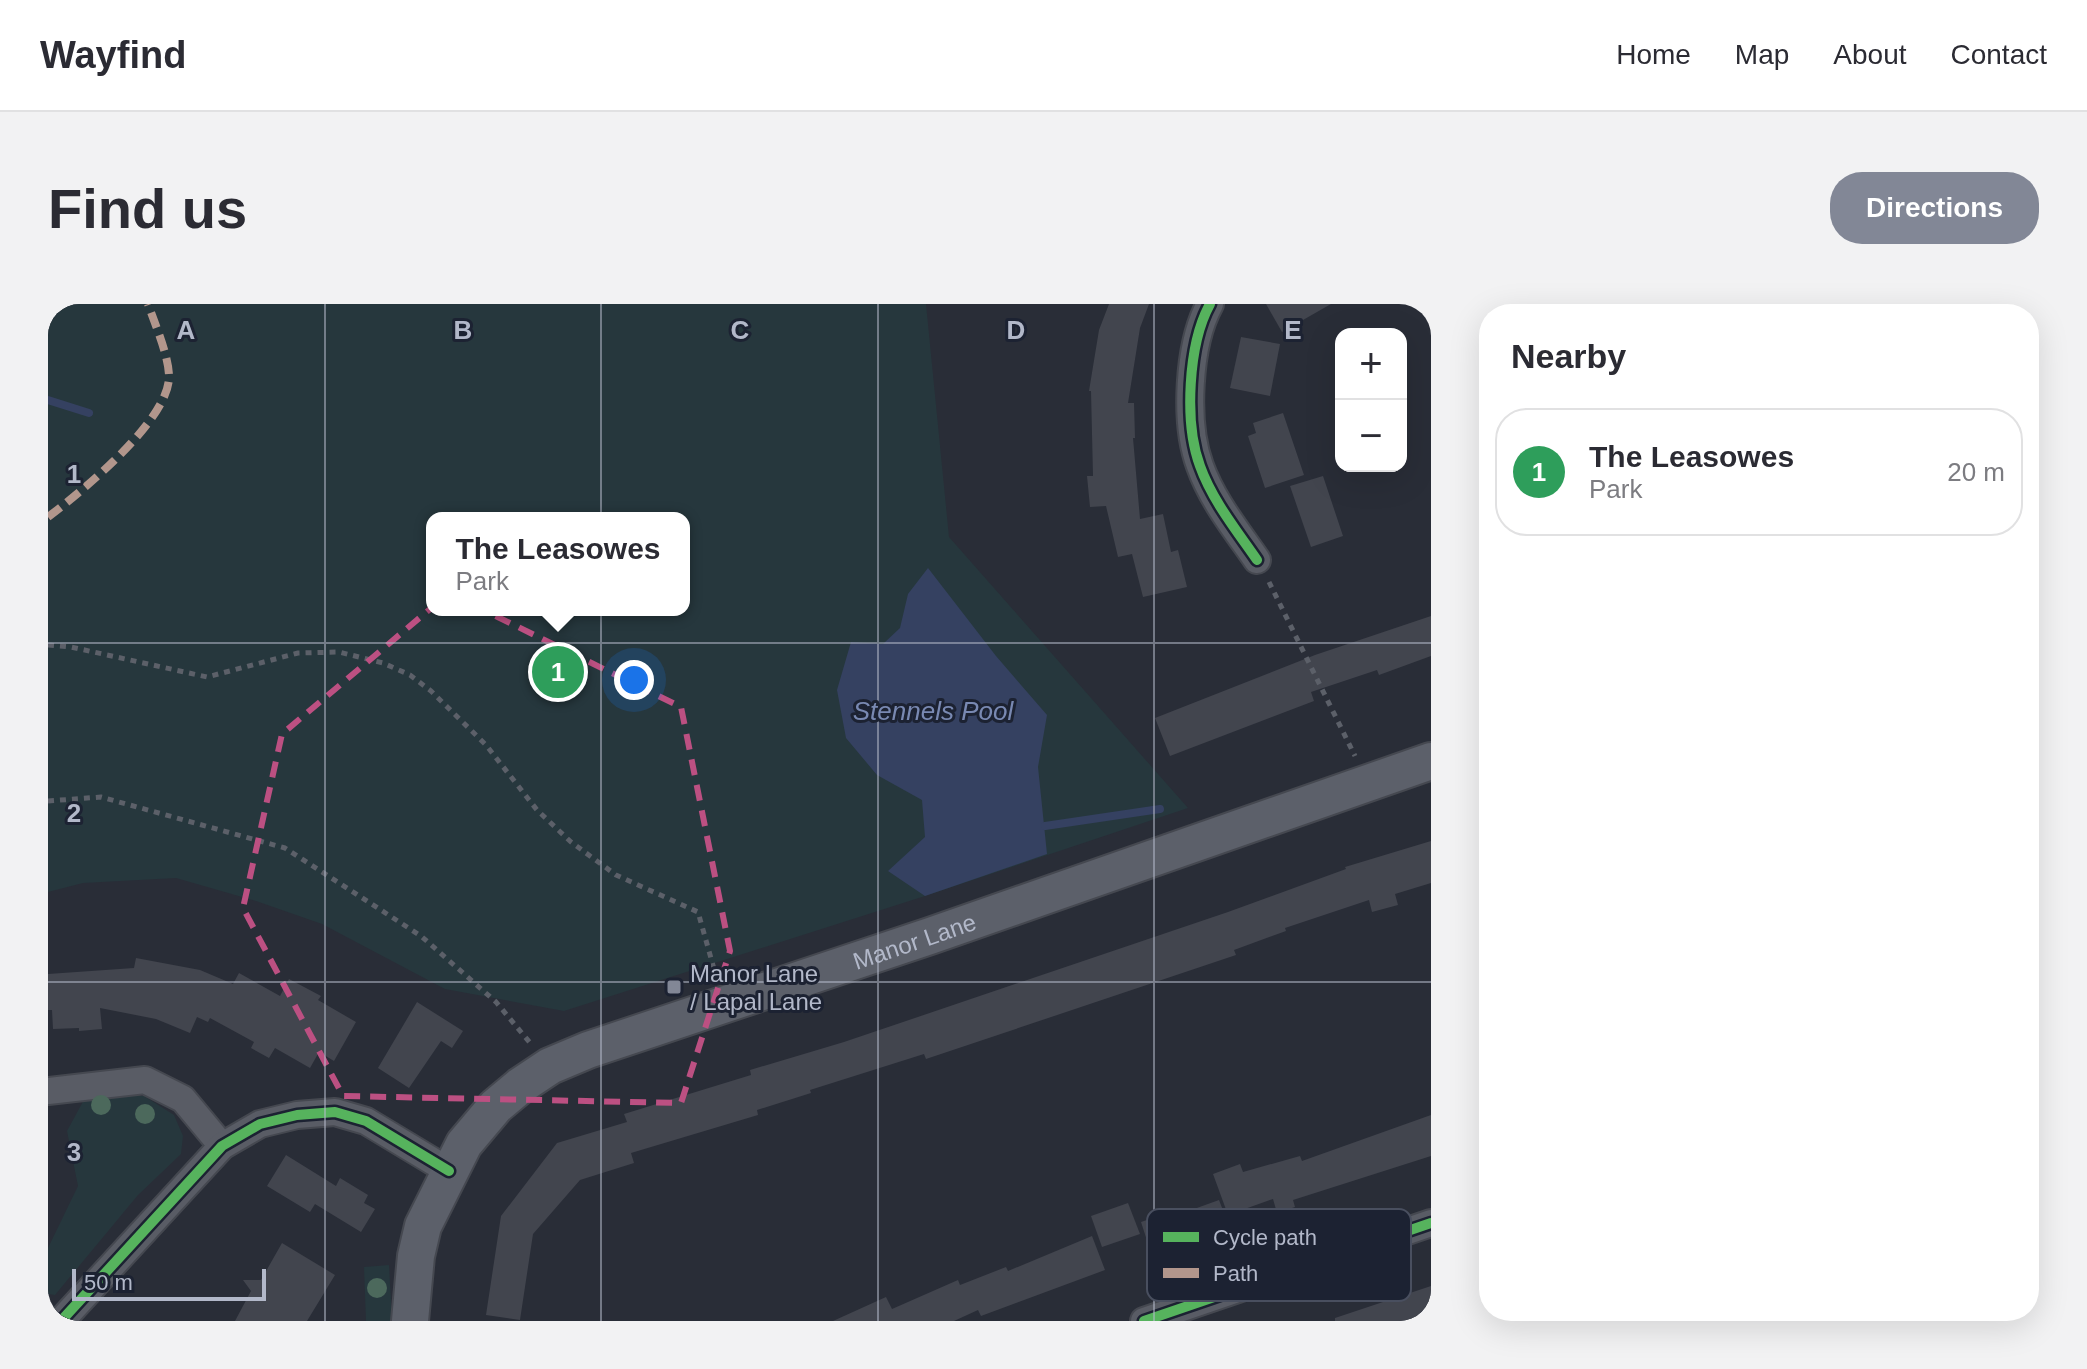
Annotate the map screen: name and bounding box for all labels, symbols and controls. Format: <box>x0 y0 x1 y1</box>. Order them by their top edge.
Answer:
text: Wayfind <box>40 34 186 76</box>
text: Home <box>1616 39 1691 70</box>
text: Map <box>1735 39 1789 70</box>
text: About <box>1833 39 1907 70</box>
text: Contact <box>1951 39 2047 70</box>
button: Directions <box>1830 172 2039 244</box>
text: Find us <box>48 177 247 240</box>
text: A <box>177 315 196 345</box>
text: B <box>454 315 472 345</box>
text: C <box>731 315 750 345</box>
text: D <box>1007 315 1025 345</box>
text: E <box>1284 315 1302 345</box>
map controls <box>1335 328 1407 472</box>
button: + <box>1335 328 1407 400</box>
text: Nearby <box>1511 337 1626 375</box>
button: − <box>1335 400 1407 472</box>
text: The Leasowes <box>1589 440 1794 473</box>
text: 1 <box>1532 457 1546 487</box>
text: 20 m <box>1947 457 2005 487</box>
text: 1 <box>67 459 81 489</box>
text: Park <box>1589 474 1642 504</box>
popup <box>426 512 690 616</box>
text: The Leasowes <box>455 532 661 565</box>
text: Park <box>455 566 509 596</box>
pin: 1 <box>532 642 584 702</box>
your location <box>614 660 654 700</box>
water label: Stennels Pool <box>853 696 1014 726</box>
text: 2 <box>67 798 81 828</box>
street label: Manor Lane <box>849 908 979 974</box>
place label: Manor Lane / Lapal Lane <box>690 960 822 1015</box>
marker: Manor Lane / Lapal Lane <box>665 978 683 996</box>
text: 3 <box>67 1137 81 1167</box>
legend <box>1147 1209 1411 1301</box>
text: Cycle path <box>1213 1225 1317 1250</box>
text: Path <box>1213 1261 1258 1286</box>
scale bar <box>72 1265 266 1301</box>
text: 50 m <box>84 1270 133 1295</box>

